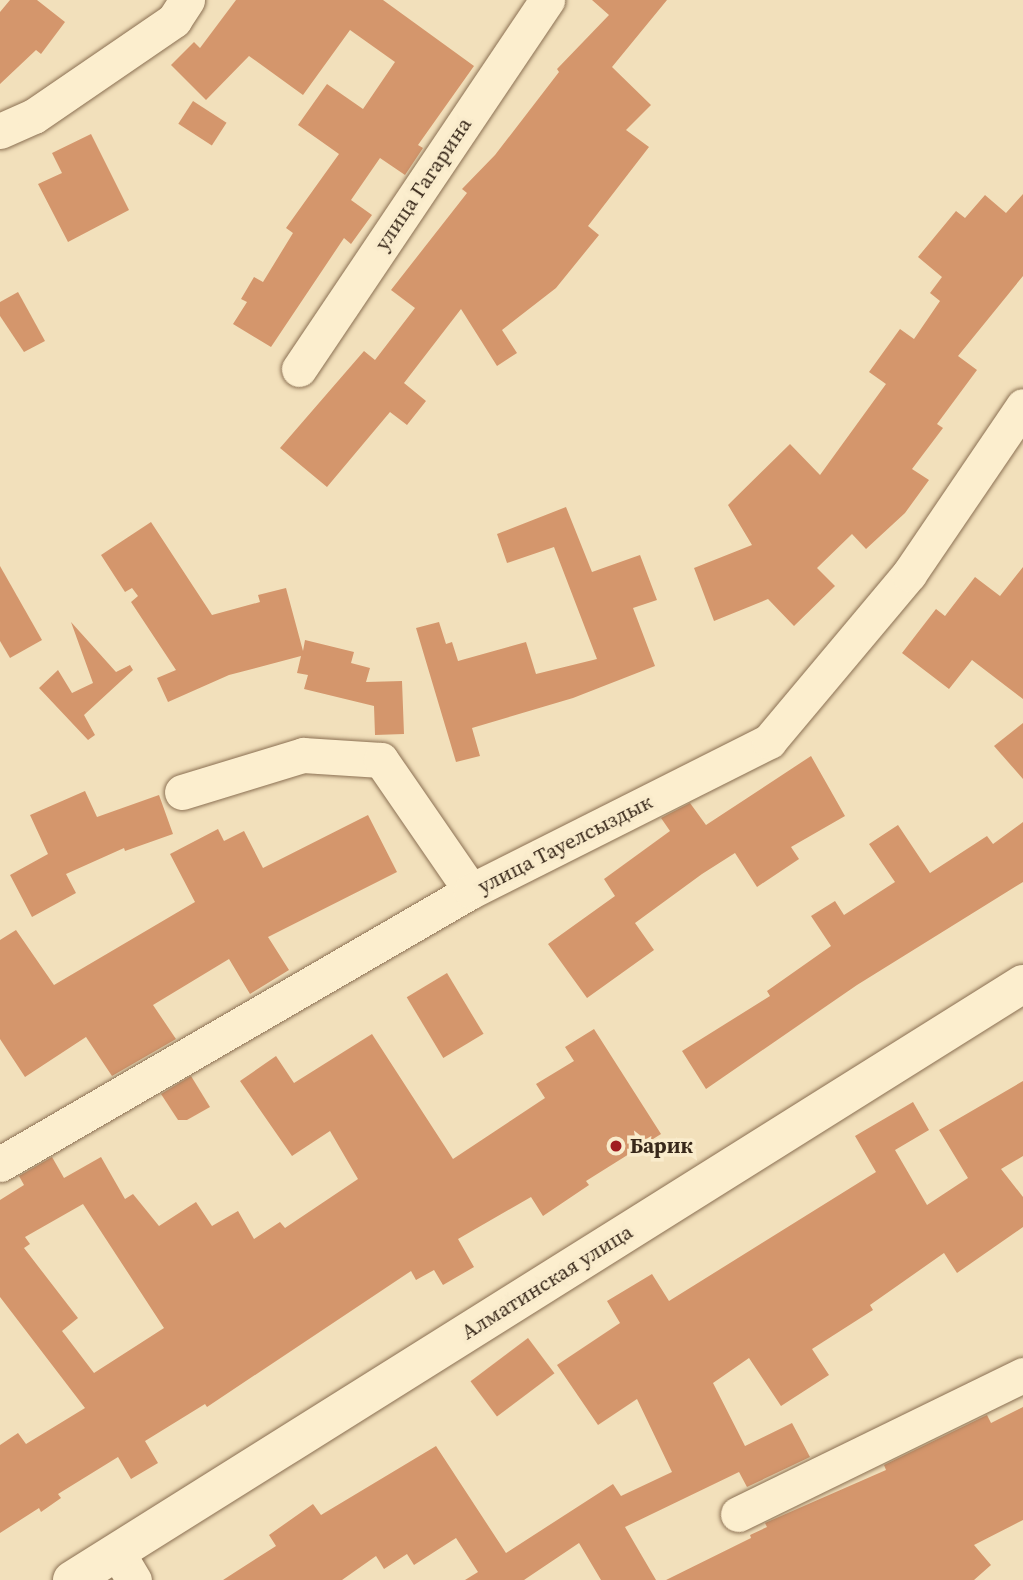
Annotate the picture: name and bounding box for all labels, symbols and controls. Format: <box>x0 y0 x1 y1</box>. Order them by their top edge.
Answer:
street label: улица Гагарина <box>369 113 477 255</box>
street label: улица Тауелсыздык <box>473 789 657 899</box>
place label: Барик <box>630 1133 693 1159</box>
marker: Барик <box>608 1138 624 1154</box>
street label: Алматинская улица <box>457 1219 637 1345</box>

